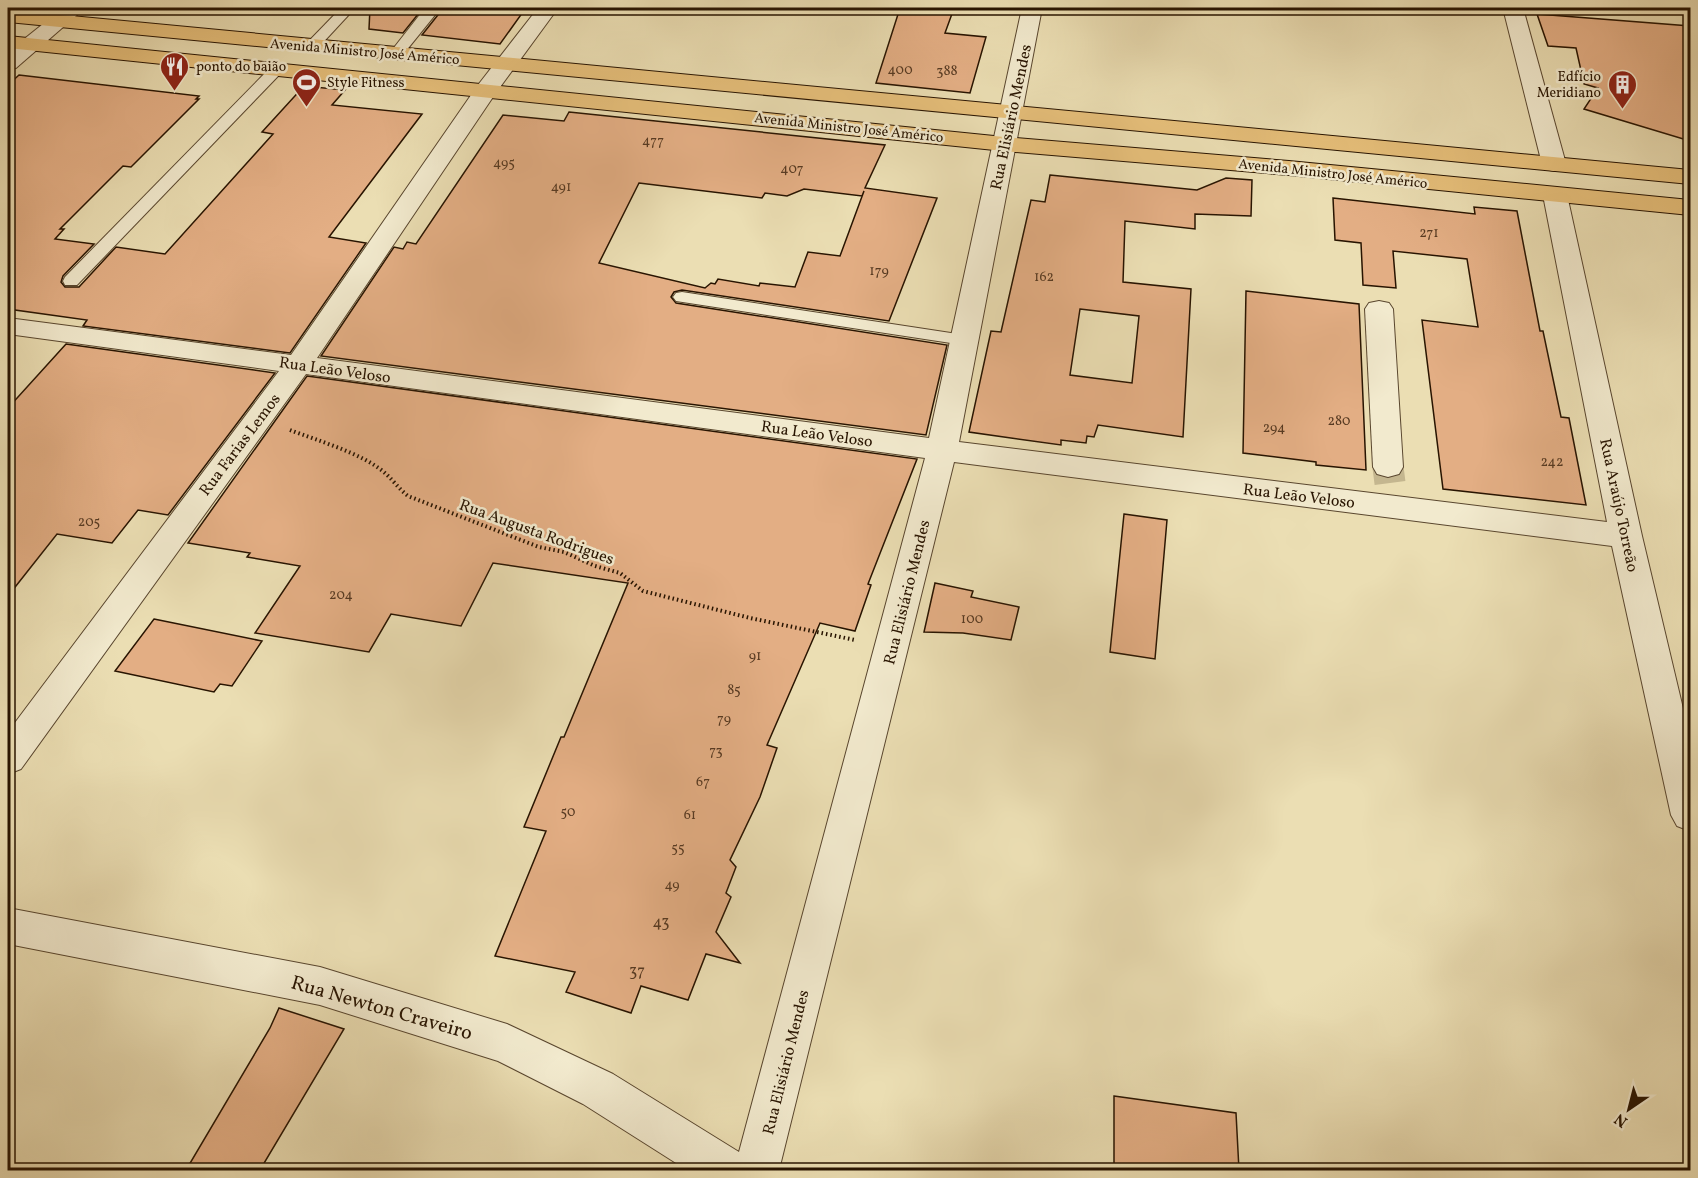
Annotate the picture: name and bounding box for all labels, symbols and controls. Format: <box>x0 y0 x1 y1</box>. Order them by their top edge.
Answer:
street label: Avenida Ministro José Américo <box>269 35 460 70</box>
street label: Rua Elisiário Mendes <box>986 42 1038 192</box>
restaurant icon: ponto do baião <box>159 50 191 92</box>
place label: ponto do baião <box>196 58 286 77</box>
house number: 400 <box>887 61 913 80</box>
house number: 388 <box>936 62 958 81</box>
sports icon: Style Fitness <box>290 66 322 108</box>
place label: Edfício Meridiano <box>1537 68 1601 103</box>
building icon: Edfício Meridiano <box>1606 68 1638 110</box>
place label: Style Fitness <box>327 74 404 93</box>
street label: Avenida Ministro José Américo <box>753 109 944 148</box>
house number: 477 <box>642 132 664 151</box>
house number: 495 <box>493 154 515 173</box>
street label: Avenida Ministro José Américo <box>1237 155 1428 194</box>
house number: 407 <box>780 160 804 179</box>
house number: 491 <box>551 178 571 197</box>
house number: 271 <box>1419 224 1439 243</box>
house number: 179 <box>869 262 889 281</box>
house number: 162 <box>1034 268 1054 287</box>
street label: Rua Leão Veloso <box>277 352 392 390</box>
street label: Rua Farias Lemos <box>195 389 286 501</box>
house number: 280 <box>1327 412 1351 431</box>
street label: Rua Leão Veloso <box>759 416 874 454</box>
house number: 294 <box>1263 419 1285 438</box>
street label: Rua Araújo Torreão <box>1593 437 1643 574</box>
house number: 242 <box>1541 453 1563 472</box>
street label: Rua Leão Veloso <box>1242 479 1356 515</box>
street label: Rua Augusta Rodrigues <box>456 495 617 571</box>
house number: 205 <box>78 513 100 532</box>
street label: Rua Elisiário Mendes <box>879 518 937 667</box>
house number: 204 <box>329 586 353 605</box>
house number: 100 <box>961 610 983 629</box>
house number: 91 <box>749 647 761 666</box>
house number: 85 <box>727 681 741 700</box>
house number: 79 <box>717 710 731 729</box>
house number: 73 <box>709 742 723 761</box>
house number: 67 <box>696 773 710 792</box>
house number: 50 <box>561 803 575 822</box>
house number: 61 <box>684 806 696 825</box>
house number: 55 <box>671 839 685 858</box>
house number: 49 <box>664 876 680 895</box>
house number: 43 <box>652 912 670 934</box>
house number: 37 <box>629 961 645 983</box>
street label: Rua Newton Craveiro <box>287 970 475 1048</box>
street label: Rua Elisiário Mendes <box>758 988 816 1137</box>
north arrow <box>1599 1079 1659 1139</box>
text: N <box>1610 1107 1633 1132</box>

